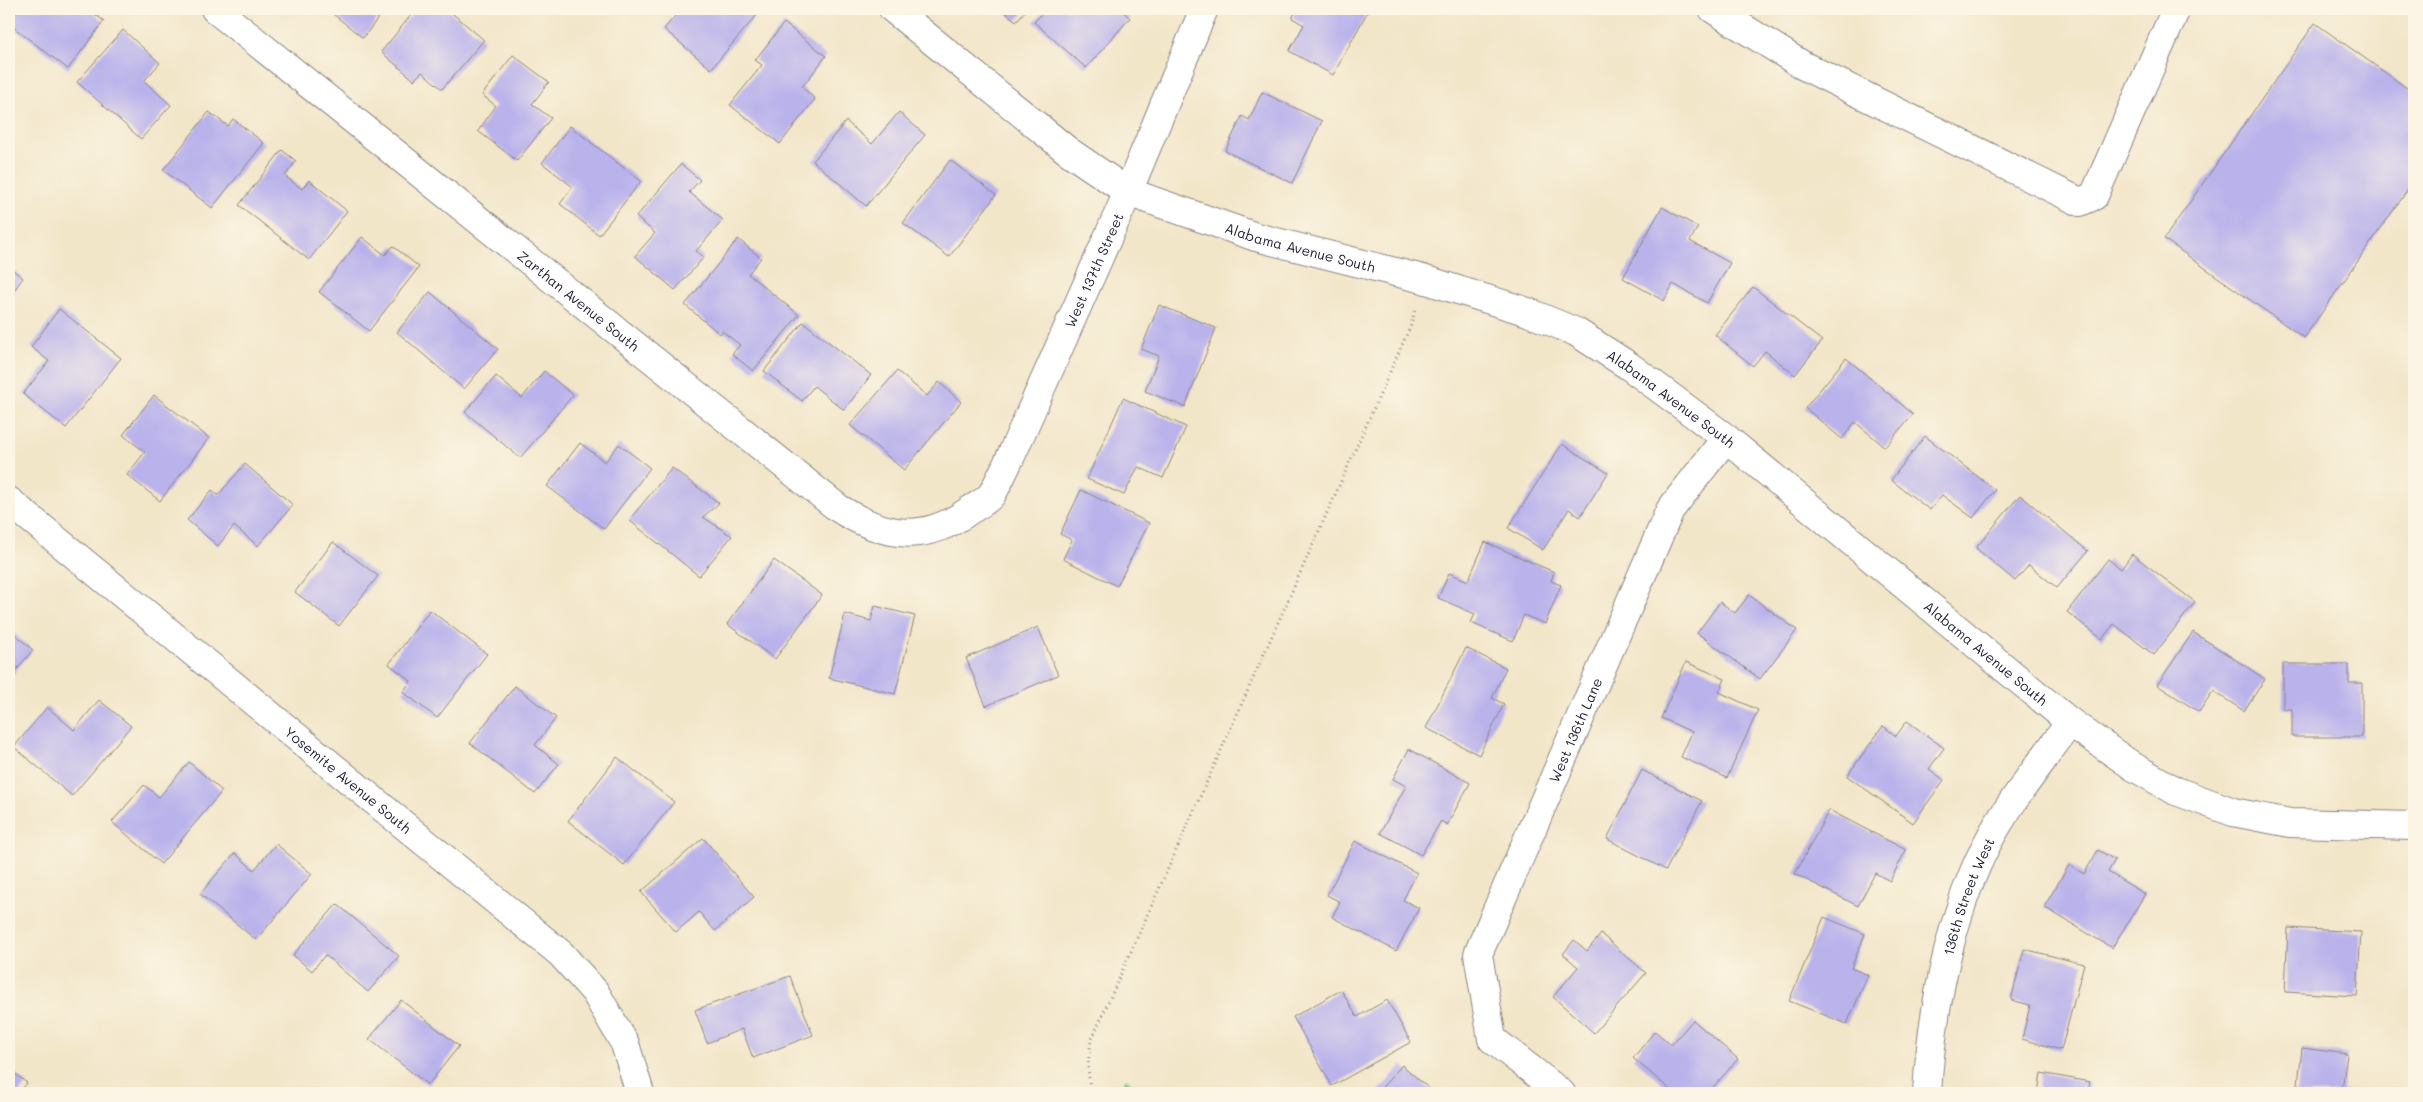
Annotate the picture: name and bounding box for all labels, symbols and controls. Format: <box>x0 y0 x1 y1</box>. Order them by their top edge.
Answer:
street label: West 137th Street <box>1060 209 1127 330</box>
street label: Alabama Avenue South <box>1222 217 1377 276</box>
street label: Zarthan Avenue South <box>514 246 644 355</box>
street label: Alabama Avenue South <box>1603 345 1740 452</box>
street label: Alabama Avenue South <box>1920 596 2052 709</box>
street label: West 136th Lane <box>1544 674 1606 785</box>
street label: Yosemite Avenue South <box>281 722 416 837</box>
street label: 136th Street West <box>1938 834 1998 957</box>

